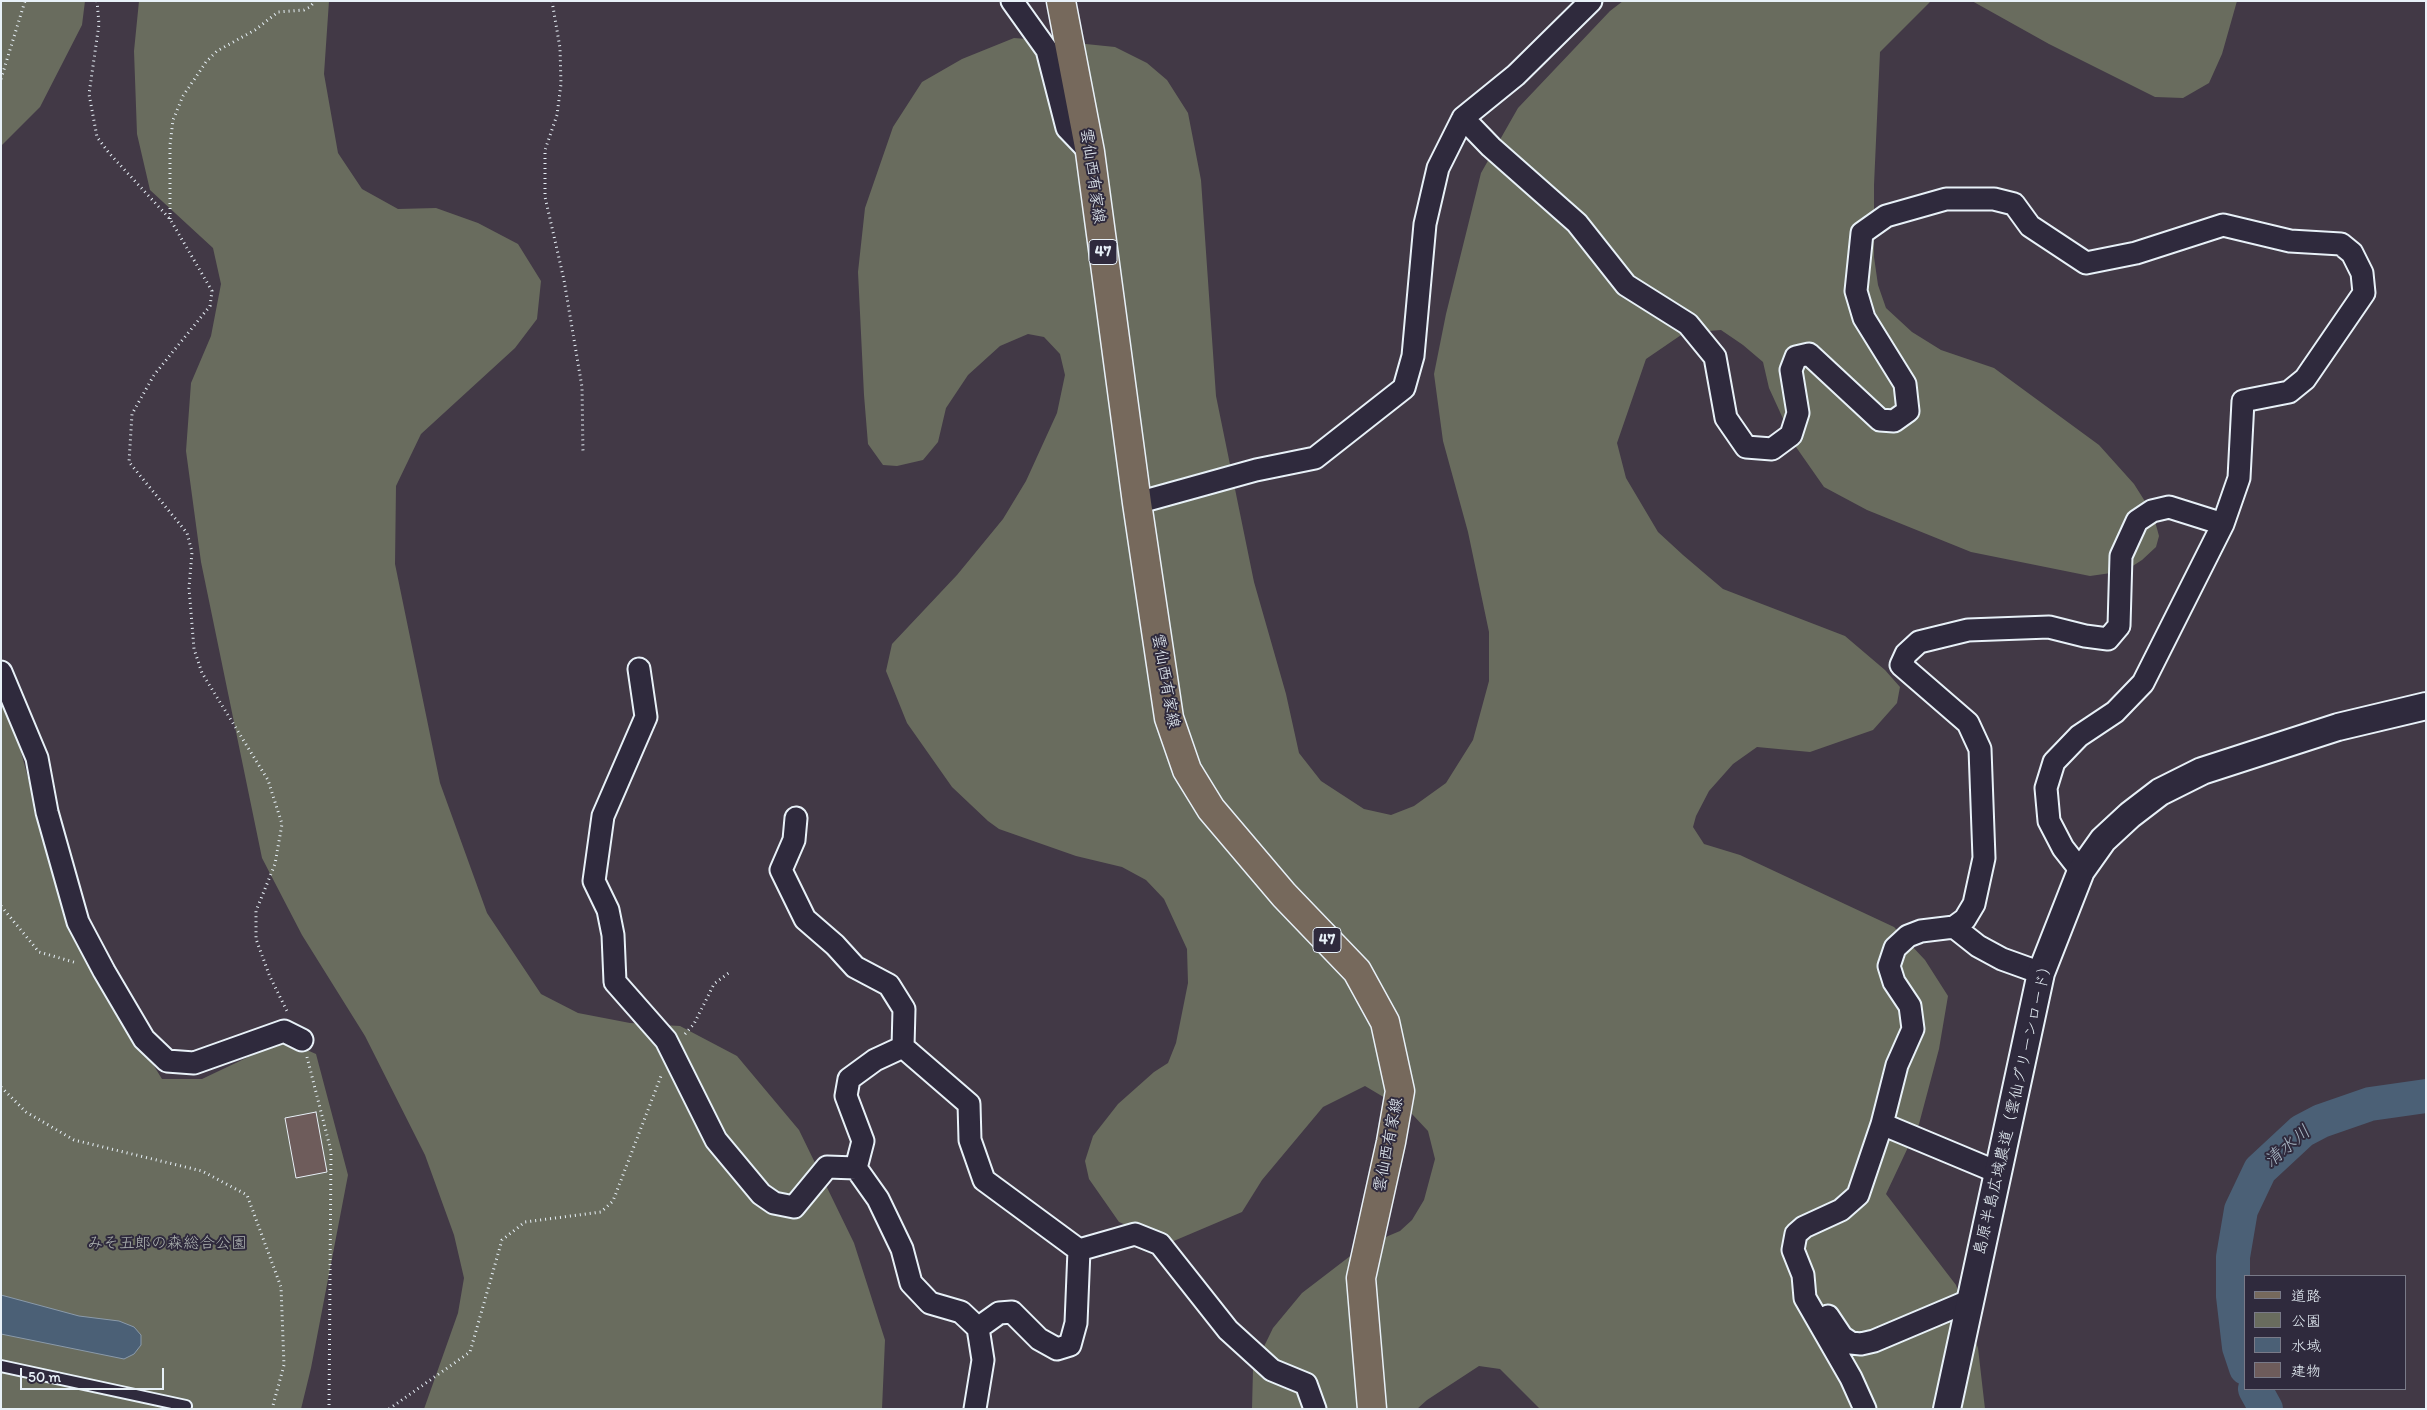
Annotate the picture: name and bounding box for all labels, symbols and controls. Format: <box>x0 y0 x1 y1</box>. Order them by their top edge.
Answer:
street label: 雲仙西有家線 <box>1076 127 1108 225</box>
road number: 47 <box>1089 240 1117 264</box>
street label: 雲仙西有家線 <box>1147 632 1183 730</box>
road number: 47 <box>1313 928 1341 952</box>
street label: 島原半島広域農道（雲仙グリーンロード） <box>1970 957 2058 1257</box>
street label: 雲仙西有家線 <box>1370 1096 1408 1194</box>
water label: 清水川 <box>2260 1121 2316 1173</box>
park label: みそ五郎の森総合公園 <box>87 1234 247 1254</box>
legend <box>2244 1275 2407 1390</box>
text: 道路 <box>2291 1287 2321 1305</box>
text: 公園 <box>2291 1312 2321 1330</box>
text: 水域 <box>2291 1337 2321 1355</box>
scale bar <box>22 1358 166 1390</box>
text: 建物 <box>2291 1362 2321 1380</box>
text: 50 m <box>28 1368 61 1386</box>

